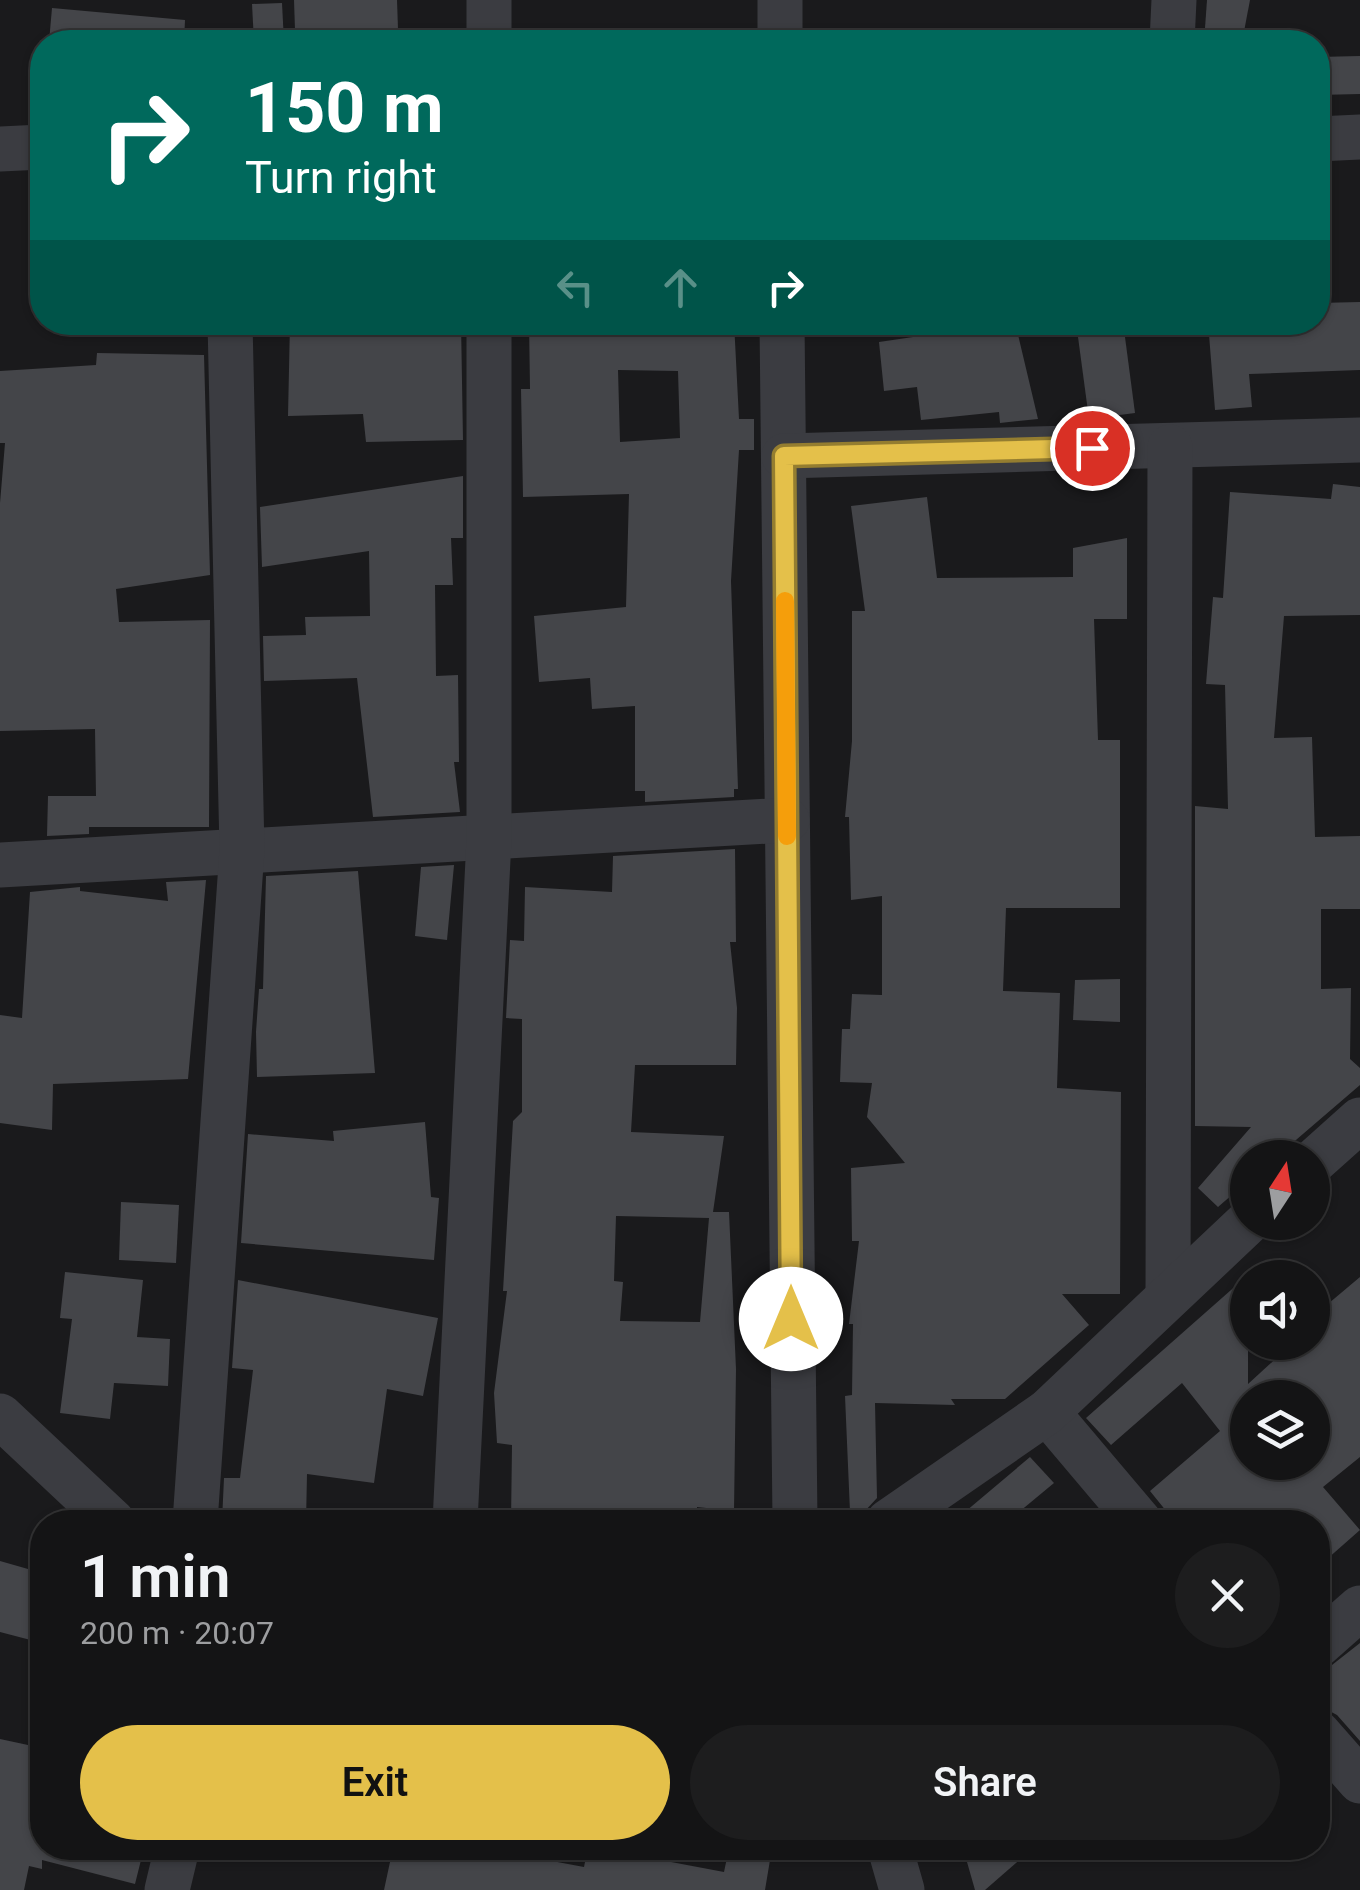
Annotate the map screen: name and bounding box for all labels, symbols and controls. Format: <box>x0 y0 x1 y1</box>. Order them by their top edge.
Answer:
text: 150 m <box>245 67 444 149</box>
icon: right <box>80 70 210 200</box>
text: Turn right <box>245 151 437 204</box>
icon: left <box>548 260 603 315</box>
icon: ahead <box>653 260 708 315</box>
icon: right <box>758 260 813 315</box>
pin <box>1050 406 1135 491</box>
icon: arrive <box>1065 421 1120 476</box>
north arrow <box>1230 1140 1330 1240</box>
map controls <box>1230 1140 1330 1480</box>
button: sound <box>1230 1260 1330 1360</box>
position arrow <box>739 1267 843 1371</box>
button: layers <box>1230 1380 1330 1480</box>
text: 1 min <box>80 1541 230 1612</box>
button: close <box>1175 1543 1280 1648</box>
text: 200 m · 20:07 <box>80 1614 274 1652</box>
button: Exit <box>80 1725 670 1840</box>
button: Share <box>690 1725 1280 1840</box>

